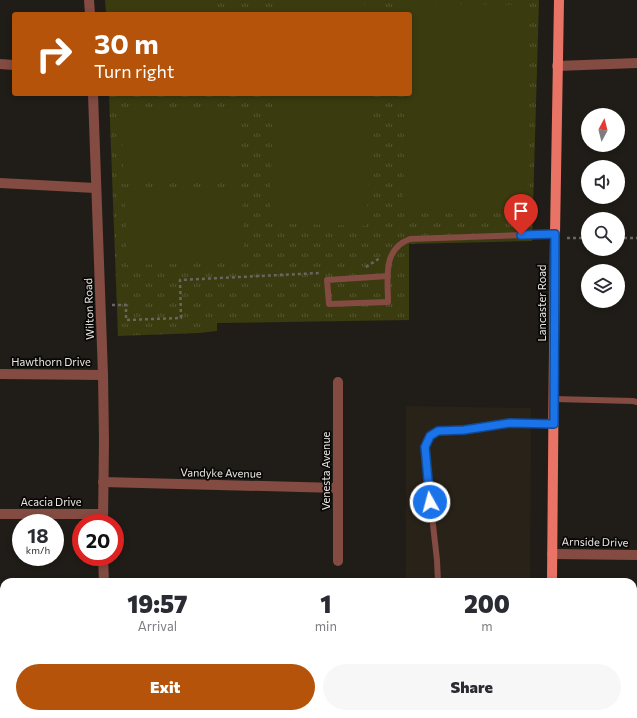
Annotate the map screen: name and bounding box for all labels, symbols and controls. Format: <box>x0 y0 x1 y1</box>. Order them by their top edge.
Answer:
text: 30 m <box>94 26 159 60</box>
icon: right <box>28 28 80 80</box>
text: Turn right <box>94 60 174 82</box>
north arrow <box>581 108 625 152</box>
map controls <box>581 108 625 308</box>
button: sound <box>581 160 625 204</box>
pin <box>504 194 538 235</box>
icon: arrive <box>510 200 532 222</box>
button: search <box>581 212 625 256</box>
button: layers <box>581 264 625 308</box>
street label: Lancaster Road <box>535 265 548 341</box>
street label: Wilton Road <box>81 278 96 340</box>
street label: Hawthorn Drive <box>11 355 91 368</box>
street label: Venesta Avenue <box>319 431 332 510</box>
street label: Vandyke Avenue <box>180 465 262 480</box>
position arrow <box>409 481 451 523</box>
street label: Acacia Drive <box>20 495 82 508</box>
speed limit sign: 20 <box>72 514 124 566</box>
text: 18 <box>27 523 49 547</box>
street label: Arnside Drive <box>561 534 629 549</box>
text: km/h <box>26 544 50 556</box>
text: 19:57 <box>127 589 188 618</box>
text: 1 <box>320 589 331 618</box>
text: 200 <box>464 589 510 618</box>
text: Arrival <box>138 618 177 634</box>
text: min <box>315 618 337 634</box>
text: m <box>481 618 493 634</box>
button: Exit <box>16 664 315 710</box>
button: Share <box>323 664 621 710</box>

